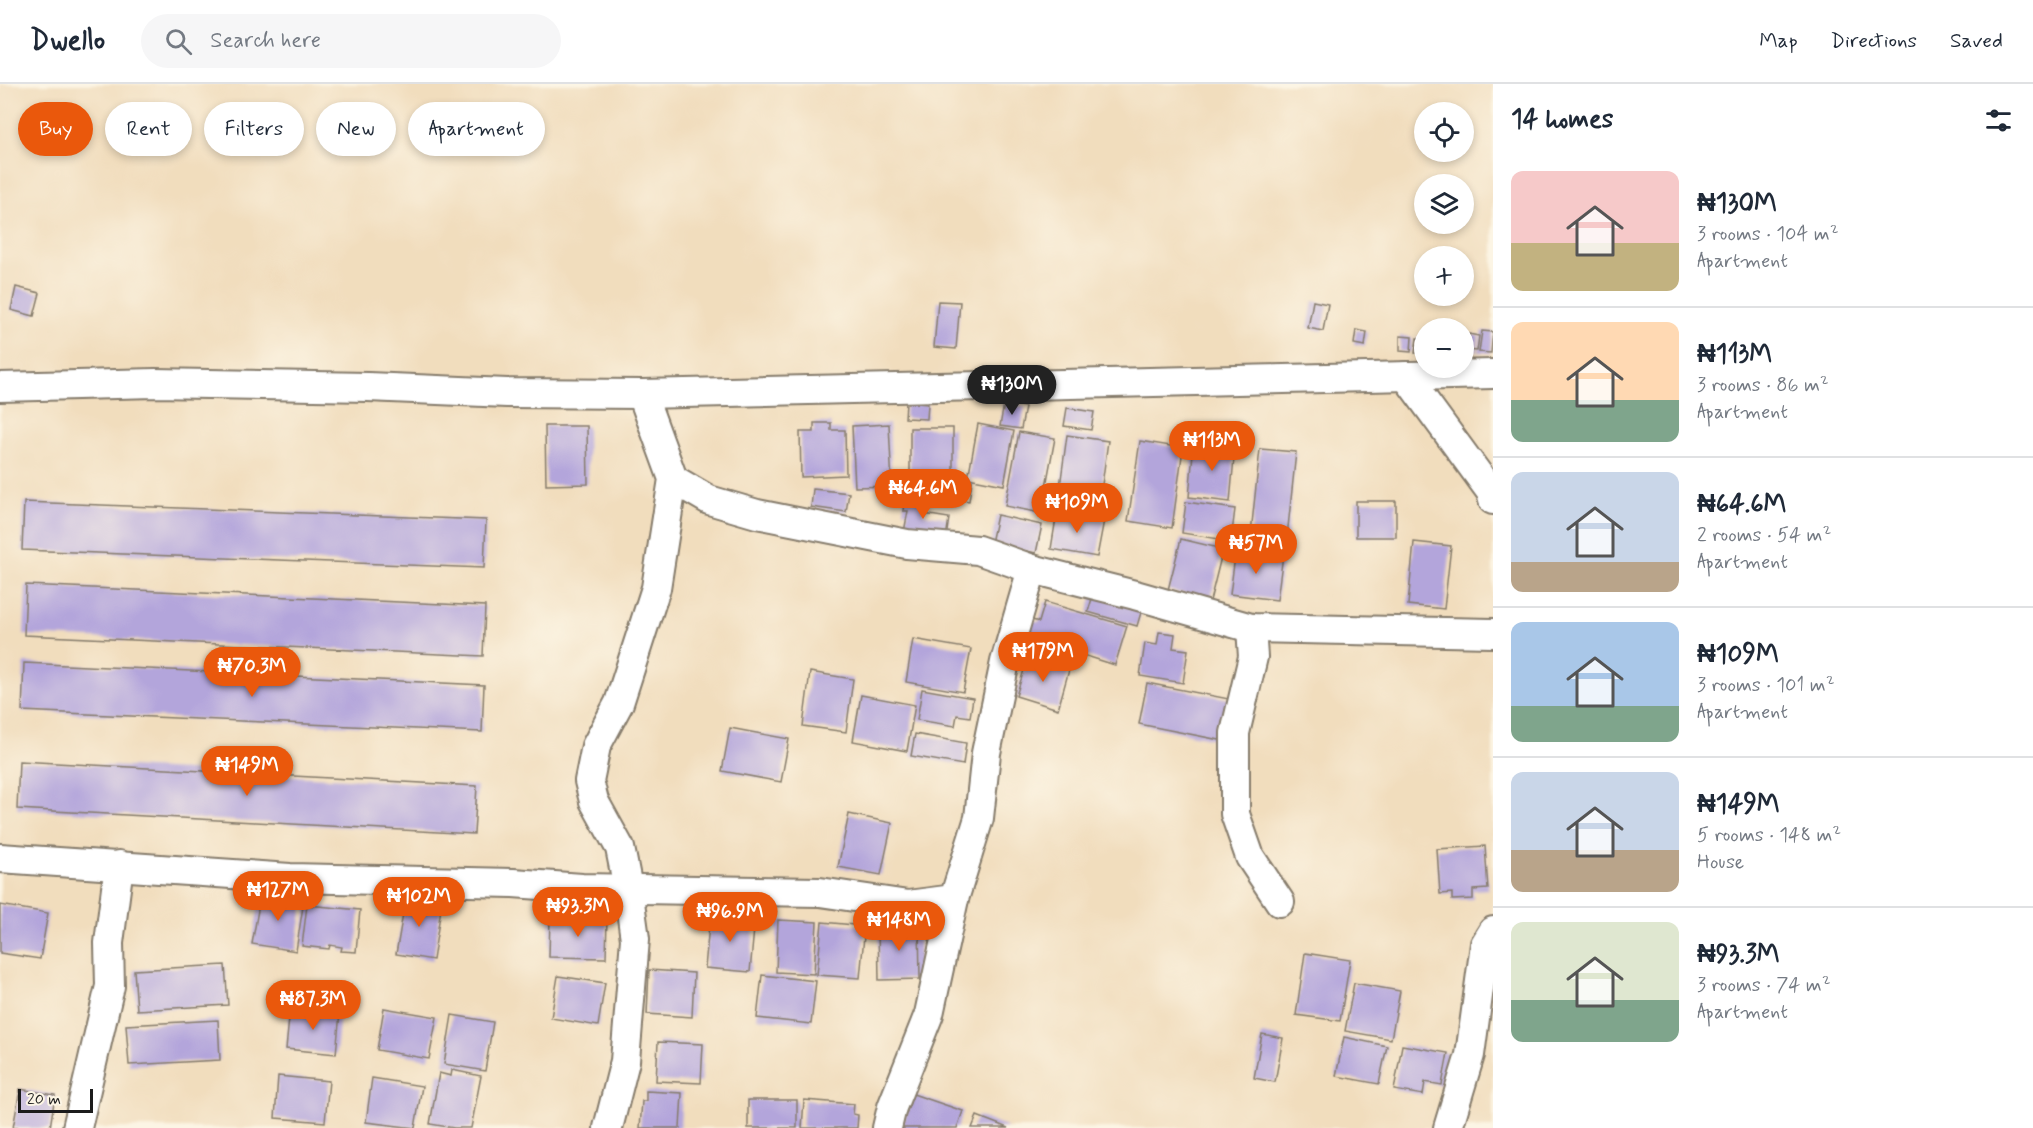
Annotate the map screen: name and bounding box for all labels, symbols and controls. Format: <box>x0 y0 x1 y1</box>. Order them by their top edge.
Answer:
search box <box>141 14 561 68</box>
text: Dwello <box>30 23 105 60</box>
icon: search <box>162 25 195 58</box>
text: Search here <box>210 27 321 55</box>
text: Map <box>1759 27 1798 55</box>
text: Directions <box>1831 27 1917 55</box>
text: Saved <box>1950 27 2003 55</box>
chip: Buy <box>18 102 93 156</box>
chip: Rent <box>105 102 192 156</box>
chip: Filters <box>204 102 304 156</box>
chip: New <box>316 102 396 156</box>
chip: Apartment <box>408 102 545 156</box>
map controls <box>1414 102 1474 378</box>
button: locate <box>1414 102 1474 162</box>
text: 14 homes <box>1511 103 1613 137</box>
icon: filters <box>1982 104 2015 137</box>
button: layers <box>1414 174 1474 234</box>
text: ₦130M <box>1697 187 1777 221</box>
icon: home <box>1559 195 1631 267</box>
text: 3 rooms · 104 m² <box>1697 221 1839 248</box>
button: + <box>1414 246 1474 306</box>
text: Apartment <box>1697 248 1788 275</box>
button: − <box>1414 318 1474 378</box>
text: ₦113M <box>1697 338 1772 372</box>
icon: home <box>1559 346 1631 418</box>
pin: ₦130M <box>970 365 1054 416</box>
text: ₦130M <box>981 371 1043 398</box>
text: 3 rooms · 86 m² <box>1697 372 1829 399</box>
text: Apartment <box>1697 399 1788 426</box>
pin: ₦113M <box>1170 421 1254 472</box>
text: ₦113M <box>1183 427 1241 454</box>
pin: ₦64.6M <box>874 469 972 520</box>
text: ₦64.6M <box>889 475 957 502</box>
pin: ₦109M <box>1035 483 1119 534</box>
text: ₦64.6M <box>1697 488 1786 522</box>
text: ₦109M <box>1046 489 1108 516</box>
icon: home <box>1559 496 1631 568</box>
text: 2 rooms · 54 m² <box>1697 522 1831 549</box>
pin: ₦57M <box>1220 524 1292 575</box>
text: ₦57M <box>1229 530 1283 557</box>
text: Apartment <box>1697 549 1788 576</box>
pin: ₦179M <box>1001 632 1085 683</box>
text: ₦179M <box>1012 638 1074 665</box>
text: ₦109M <box>1697 638 1779 672</box>
icon: home <box>1559 646 1631 718</box>
pin: ₦70.3M <box>203 647 301 698</box>
text: ₦70.3M <box>218 653 286 680</box>
text: 3 rooms · 101 m² <box>1697 672 1835 699</box>
text: Apartment <box>1697 699 1788 726</box>
pin: ₦149M <box>205 746 289 797</box>
text: ₦149M <box>215 752 279 779</box>
text: ₦149M <box>1697 788 1780 822</box>
icon: home <box>1559 796 1631 868</box>
text: 5 rooms · 148 m² <box>1697 822 1841 849</box>
text: House <box>1697 849 1744 876</box>
pin: ₦127M <box>236 871 320 922</box>
text: ₦127M <box>247 877 309 904</box>
pin: ₦102M <box>377 877 461 928</box>
text: ₦102M <box>387 883 451 910</box>
pin: ₦93.3M <box>529 887 627 938</box>
pin: ₦96.9M <box>681 892 779 943</box>
text: ₦93.3M <box>546 893 610 920</box>
text: ₦96.9M <box>697 898 763 925</box>
pin: ₦148M <box>857 901 941 952</box>
text: ₦148M <box>867 907 931 934</box>
text: ₦93.3M <box>1697 938 1780 972</box>
icon: home <box>1559 946 1631 1018</box>
text: 3 rooms · 74 m² <box>1697 972 1831 999</box>
pin: ₦87.3M <box>264 980 362 1031</box>
text: ₦87.3M <box>280 986 346 1013</box>
text: Apartment <box>1697 999 1788 1026</box>
scale bar <box>18 1086 93 1114</box>
text: 20 m <box>27 1089 61 1110</box>

